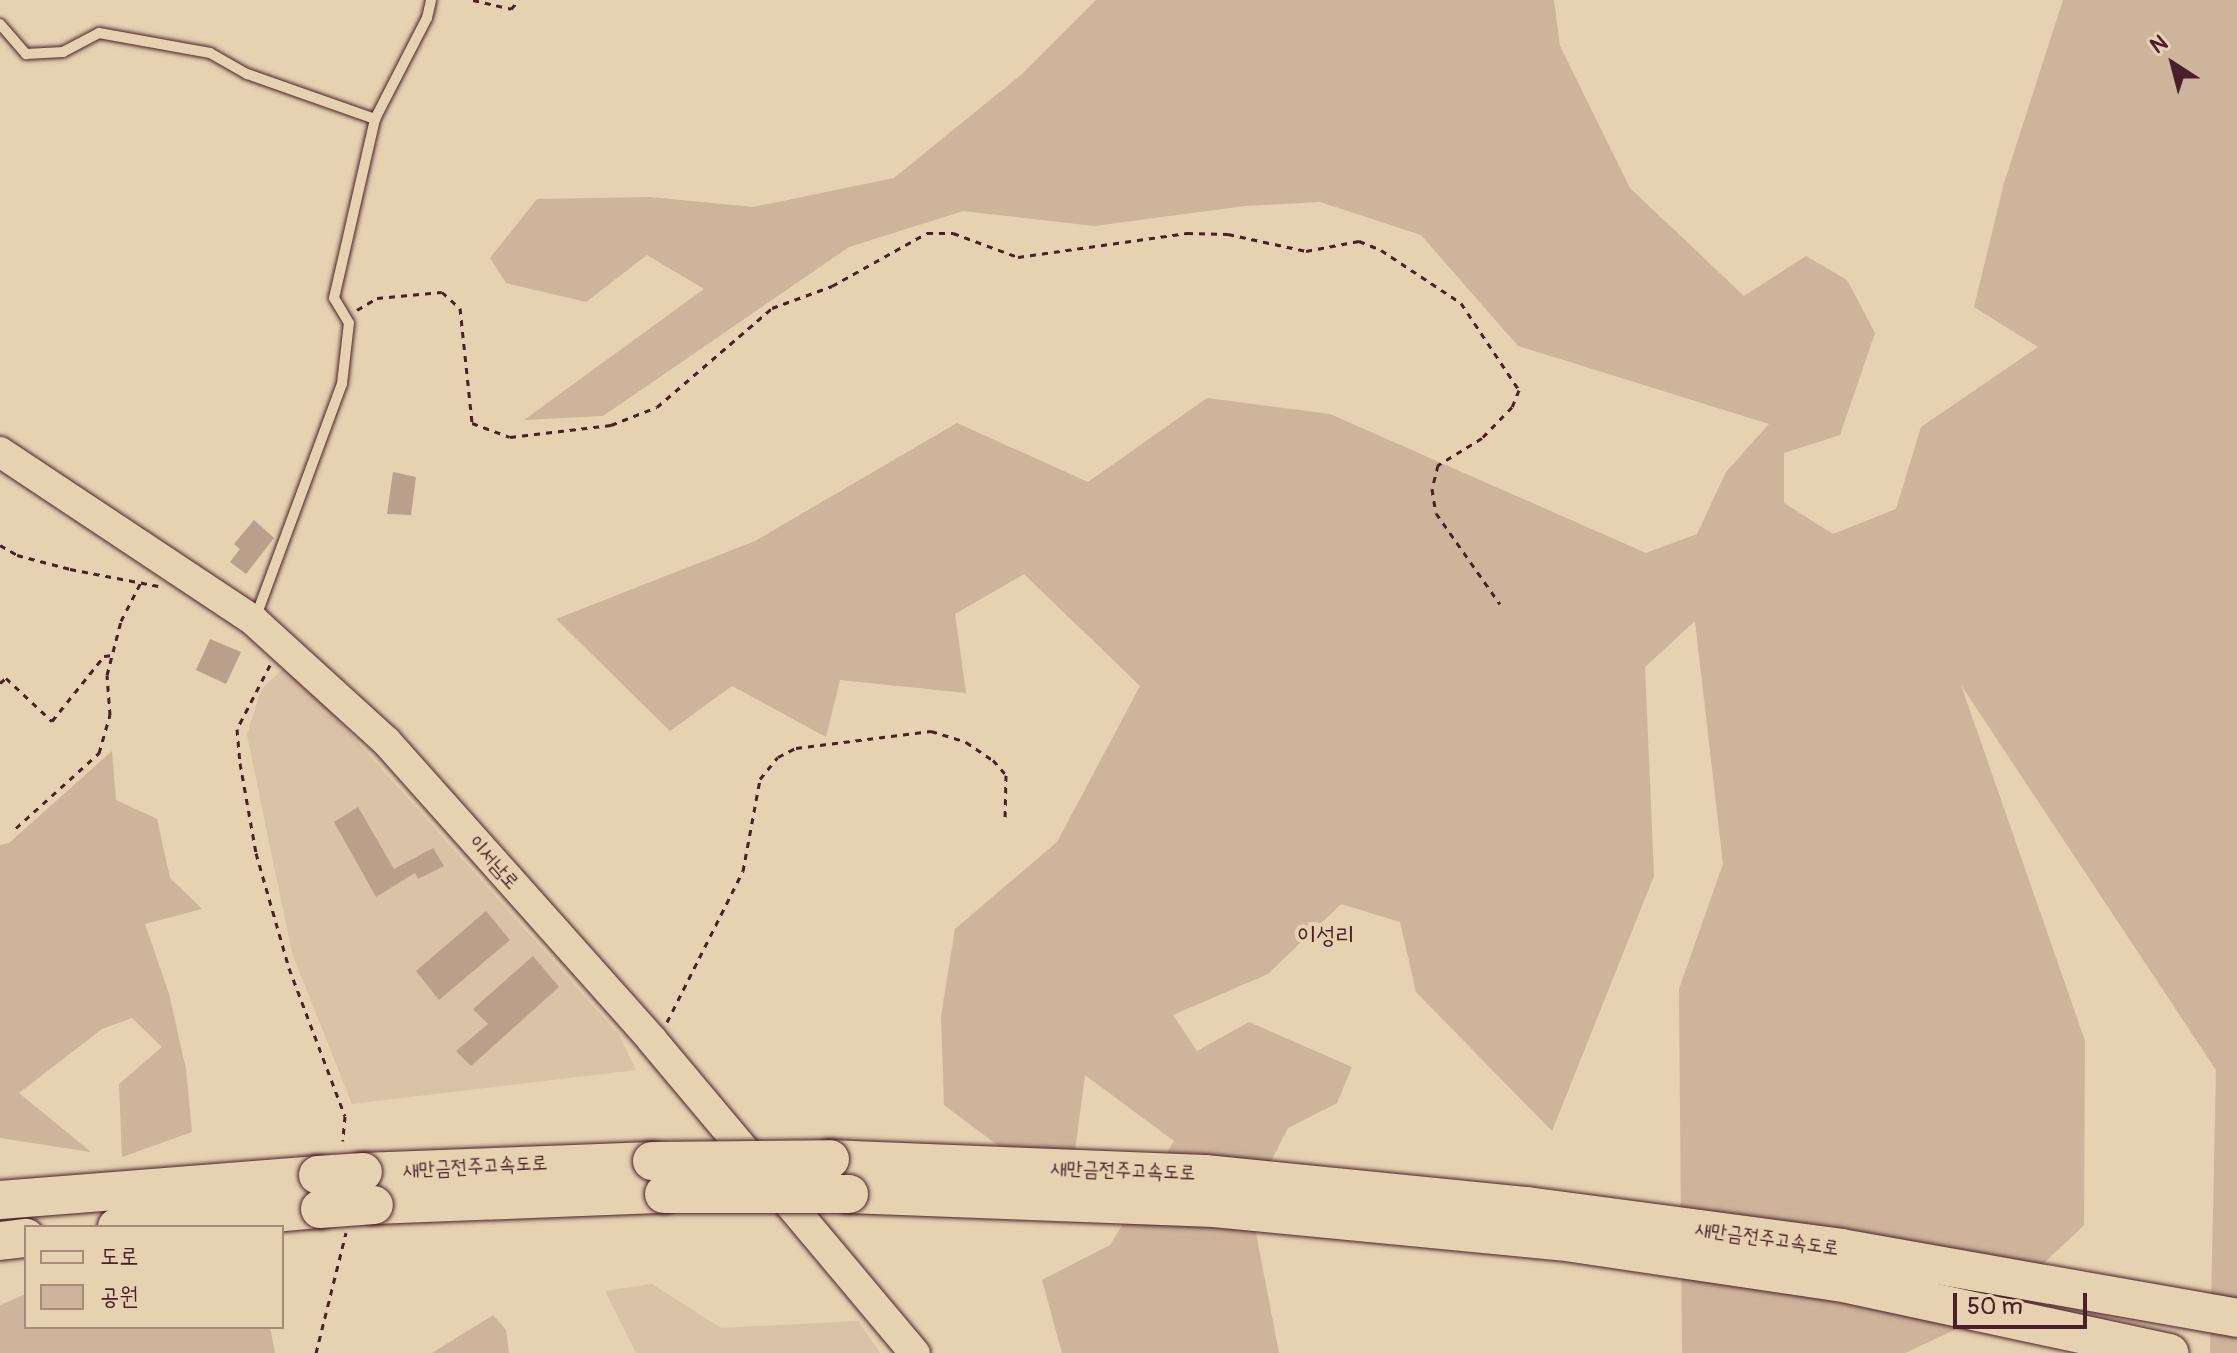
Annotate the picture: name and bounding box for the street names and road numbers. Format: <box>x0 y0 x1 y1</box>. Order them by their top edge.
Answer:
street label: 이서남로 <box>464 830 524 894</box>
street label: 새만금전주고속도로 <box>402 1150 548 1182</box>
street label: 새만금전주고속도로 <box>1050 1155 1196 1185</box>
street label: 새만금전주고속도로 <box>1694 1216 1840 1260</box>

